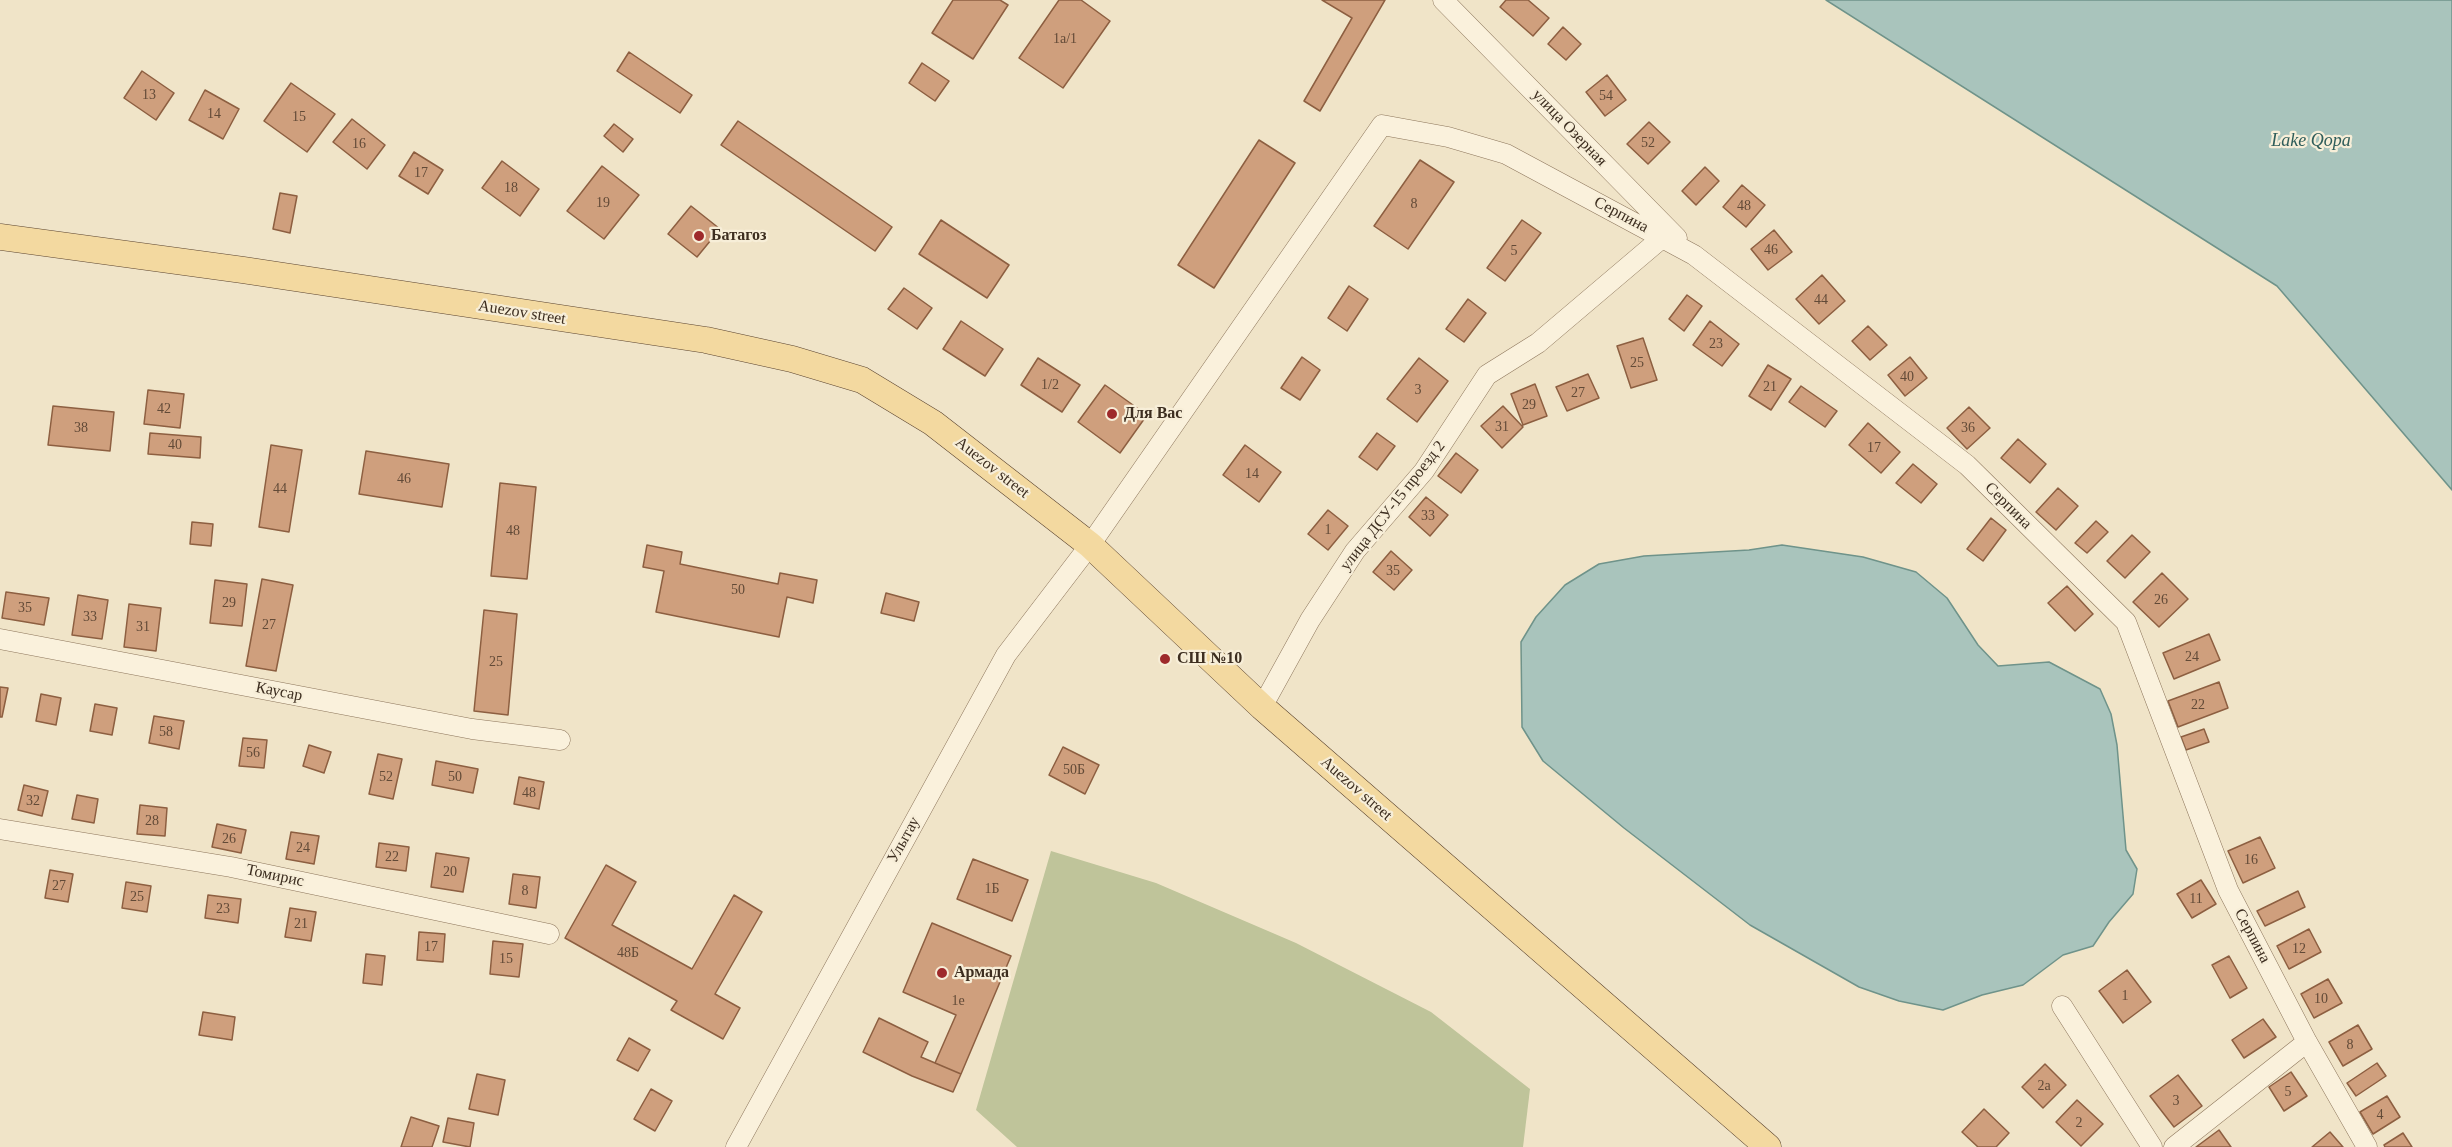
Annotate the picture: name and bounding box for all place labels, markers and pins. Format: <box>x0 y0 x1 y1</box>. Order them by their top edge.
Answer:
place label: Батагоз <box>711 226 767 246</box>
marker: Батагоз <box>692 229 706 243</box>
place label: Для Вас <box>1124 404 1182 424</box>
marker: Для Вас <box>1105 407 1119 421</box>
place label: СШ №10 <box>1177 649 1242 669</box>
marker: СШ №10 <box>1158 652 1172 666</box>
place label: Армада <box>954 963 1009 983</box>
marker: Армада <box>935 966 949 980</box>

